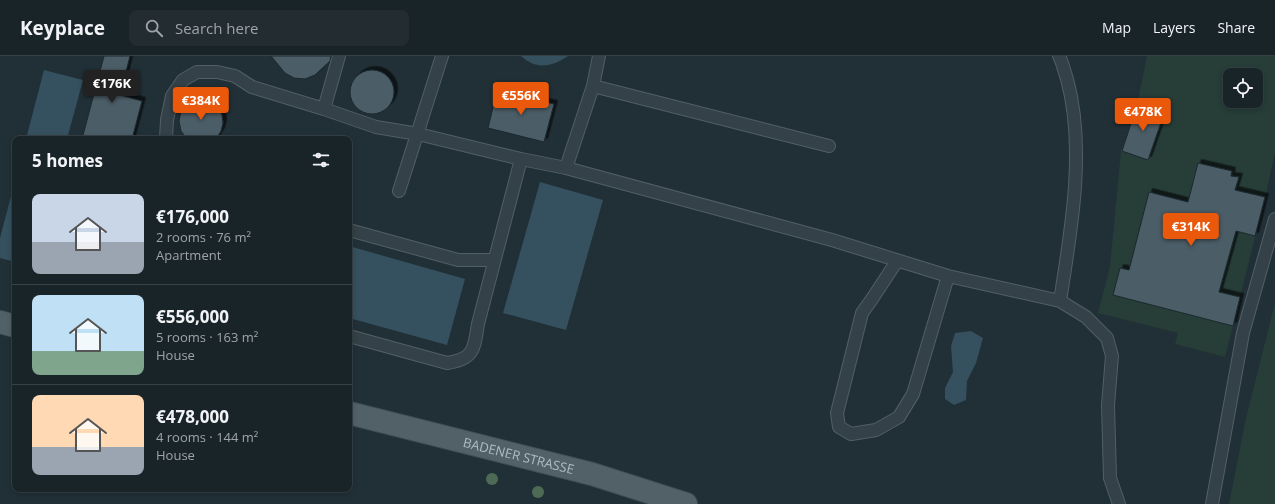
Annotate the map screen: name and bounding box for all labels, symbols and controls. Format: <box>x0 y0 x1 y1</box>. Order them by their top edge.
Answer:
search box <box>129 10 409 46</box>
text: Keyplace <box>20 15 105 41</box>
icon: search <box>143 17 165 39</box>
text: Search here <box>175 18 259 38</box>
text: Map <box>1102 18 1131 37</box>
text: Layers <box>1153 18 1195 37</box>
text: Share <box>1217 18 1255 37</box>
map controls <box>1223 68 1263 108</box>
button: locate <box>1223 68 1263 108</box>
pin: €176K <box>84 70 140 104</box>
text: €176K <box>93 74 131 92</box>
pin: €556K <box>493 82 549 116</box>
text: €556K <box>502 86 540 104</box>
pin: €384K <box>173 87 229 121</box>
text: €384K <box>182 91 220 109</box>
pin: €478K <box>1115 98 1171 132</box>
text: €478K <box>1124 102 1162 120</box>
text: 5 homes <box>32 149 103 172</box>
icon: filters <box>310 149 332 171</box>
text: €176,000 <box>156 205 229 228</box>
icon: home <box>64 210 112 258</box>
pin: €314K <box>1163 213 1219 247</box>
text: €314K <box>1172 217 1210 235</box>
text: 2 rooms · 76 m² <box>156 228 251 246</box>
text: Apartment <box>156 246 221 264</box>
text: €556,000 <box>156 305 229 328</box>
icon: home <box>64 311 112 359</box>
text: 5 rooms · 163 m² <box>156 328 258 346</box>
text: House <box>156 346 195 364</box>
text: €478,000 <box>156 405 229 428</box>
icon: home <box>64 411 112 459</box>
text: 4 rooms · 144 m² <box>156 428 258 446</box>
street label: BADENER STRASSE <box>461 433 576 478</box>
text: House <box>156 446 195 464</box>

